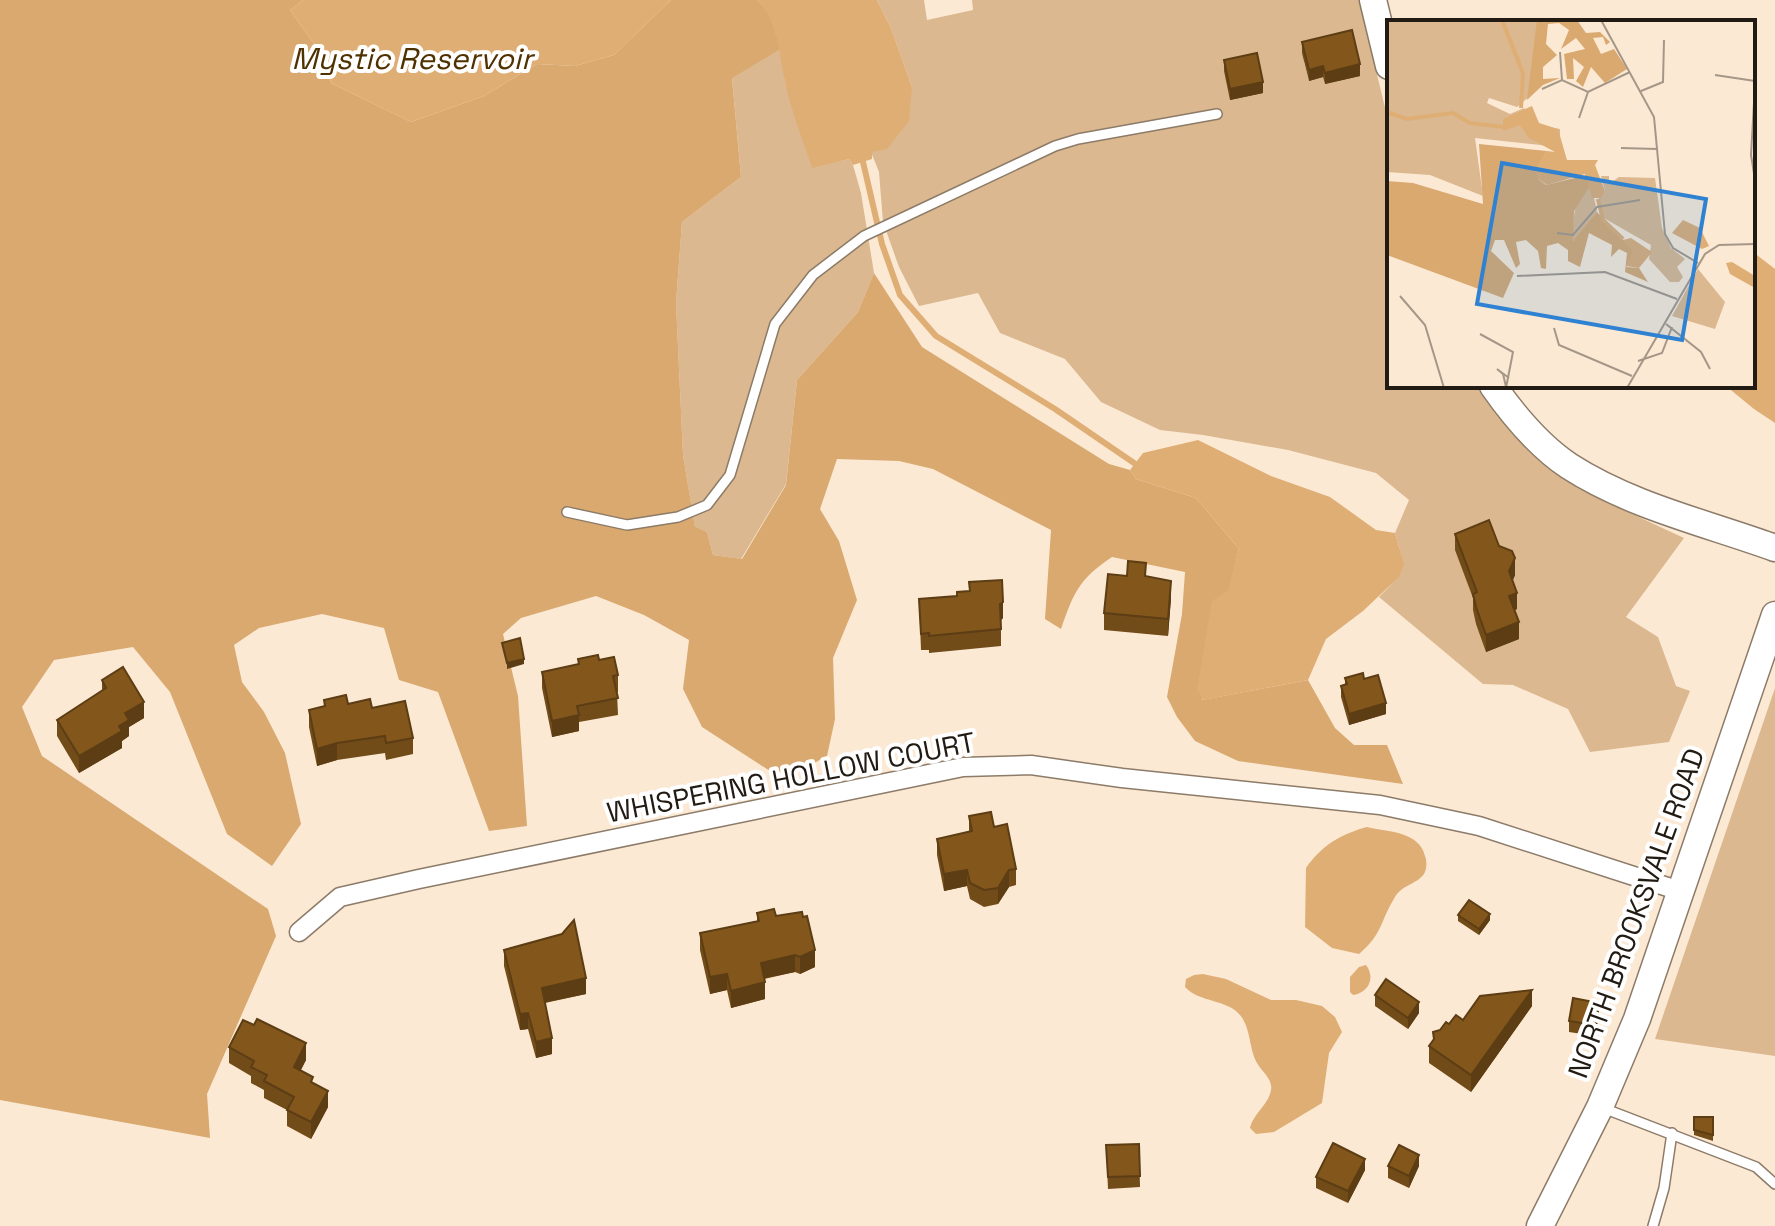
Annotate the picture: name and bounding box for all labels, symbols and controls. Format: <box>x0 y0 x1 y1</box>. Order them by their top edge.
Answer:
inset map <box>1387 20 1755 388</box>
water label: Mystic Reservoir <box>292 39 535 78</box>
street label: WHISPERING HOLLOW COURT <box>604 724 978 830</box>
street label: NORTH BROOKSVALE ROAD <box>1560 743 1712 1083</box>

